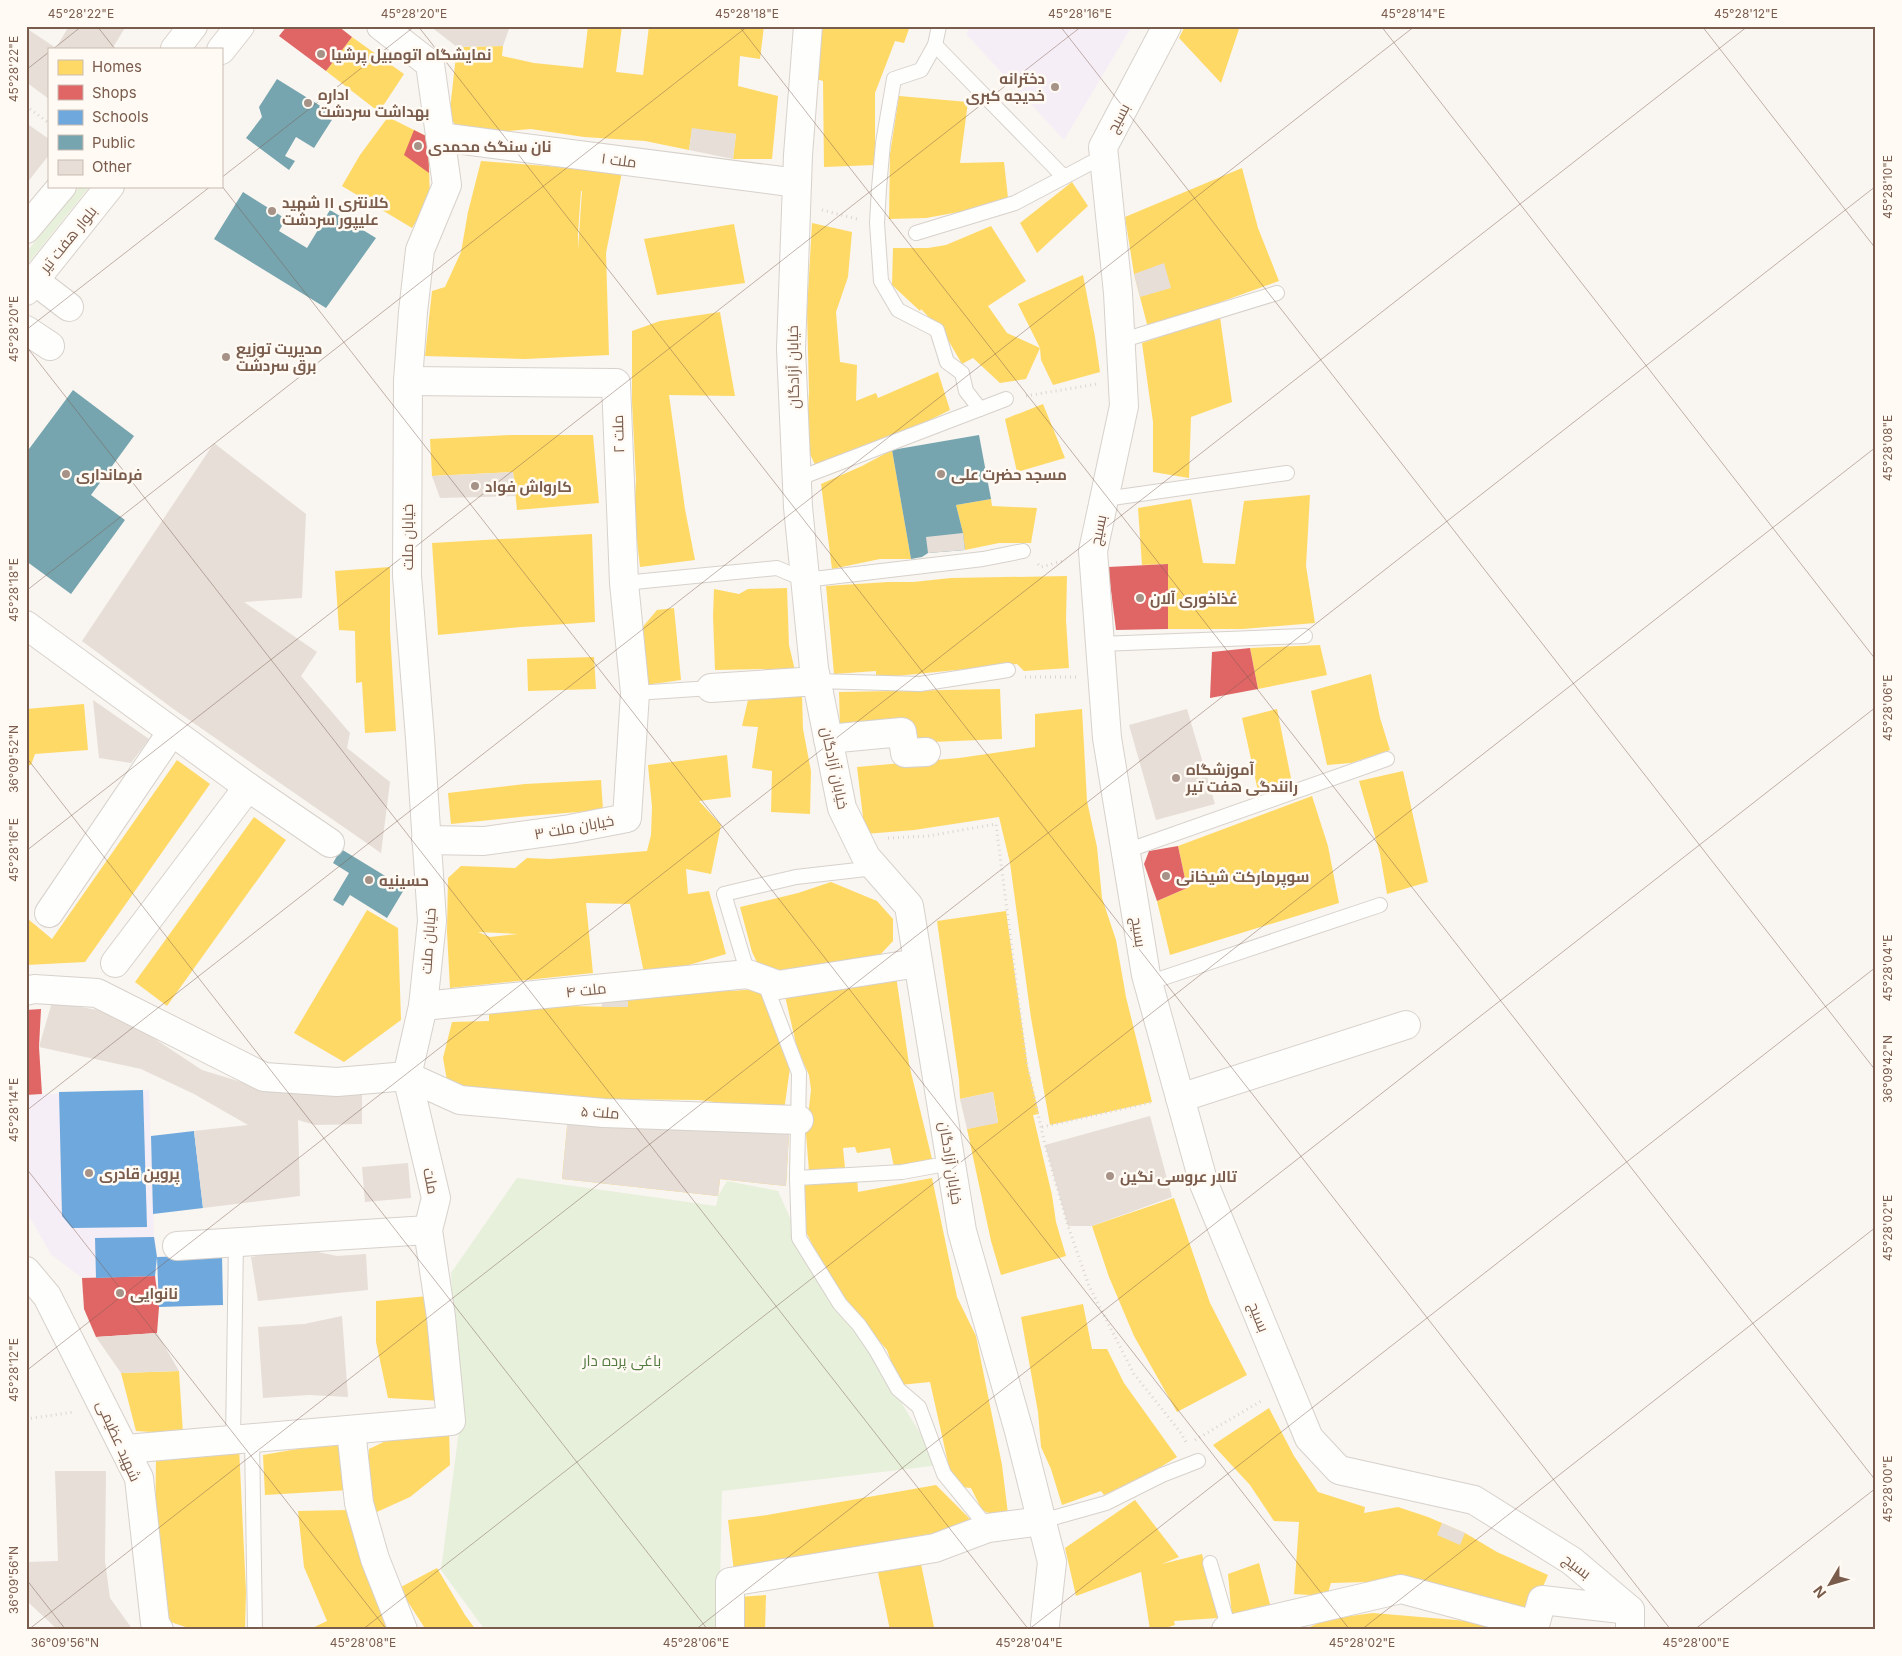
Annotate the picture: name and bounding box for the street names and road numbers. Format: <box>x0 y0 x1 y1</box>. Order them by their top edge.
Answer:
street label: بسیج <box>1102 100 1135 137</box>
street label: ملت ۱ <box>600 148 638 172</box>
street label: بلوار هفت تیر <box>35 202 101 277</box>
street label: خیابان آزادگان <box>783 325 804 409</box>
street label: ملت ۲ <box>608 414 628 454</box>
street label: خیابان ملت <box>398 504 418 570</box>
street label: بسیج <box>1086 513 1112 547</box>
street label: خیابان آزادگان <box>816 725 853 811</box>
street label: خیابان ملت ۳ <box>533 811 616 844</box>
street label: خیابان ملت <box>416 907 441 975</box>
street label: بسیج <box>1125 915 1151 949</box>
street label: ملت ۴ <box>565 978 607 1002</box>
street label: ملت ۵ <box>580 1101 620 1123</box>
street label: خیابان آزادگان <box>934 1120 967 1206</box>
street label: ملت <box>419 1166 443 1196</box>
street label: بسیج <box>1243 1299 1274 1336</box>
street label: شهید عظیمی <box>92 1397 145 1485</box>
street label: بسیج <box>1558 1549 1595 1584</box>

